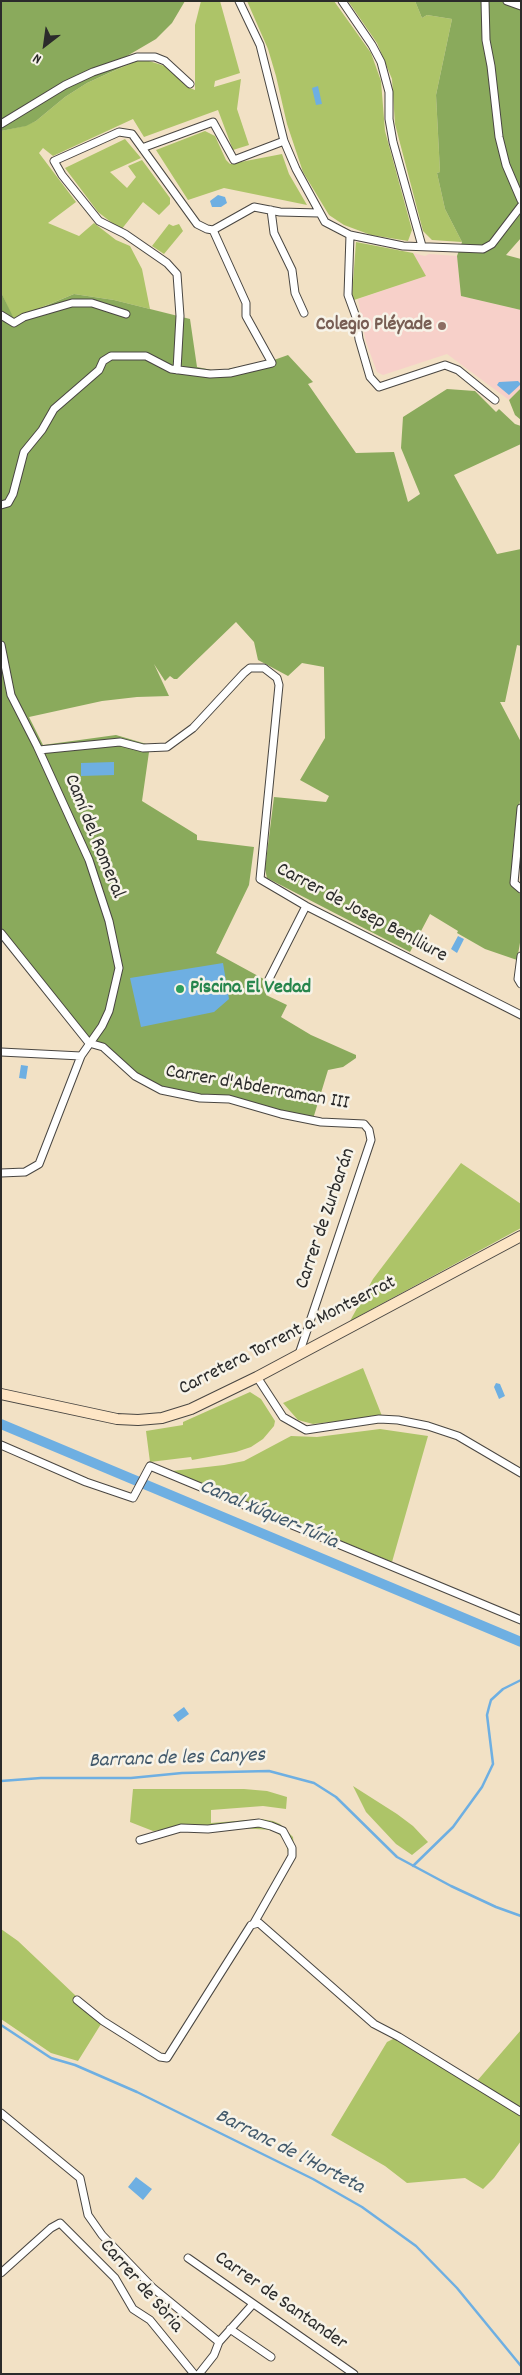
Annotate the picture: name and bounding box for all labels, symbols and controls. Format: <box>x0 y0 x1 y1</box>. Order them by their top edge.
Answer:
north arrow <box>20 20 70 70</box>
text: N <box>30 48 46 68</box>
place label: Colegio Pléyade <box>316 314 432 338</box>
marker: Colegio Pléyade <box>436 320 448 332</box>
street label: Camí del Romeral <box>57 772 129 902</box>
street label: Carrer de Josep Benlliure <box>271 859 451 969</box>
place label: Piscina El Vedad <box>190 977 311 1001</box>
marker: Piscina El Vedad <box>174 983 186 995</box>
street label: Carrer d'Abderraman III <box>163 1061 351 1117</box>
street label: Carrer de Zurbarán <box>292 1146 362 1292</box>
street label: Carretera Torrent a Montserrat <box>175 1272 401 1402</box>
water label: Canal Xúquer-Túria <box>195 1476 341 1556</box>
water label: Barranc de les Canyes <box>88 1744 266 1776</box>
water label: Barranc de l'Horteta <box>210 2105 368 2201</box>
street label: Carrer de Sòria <box>93 2235 187 2339</box>
street label: Carrer de Santander <box>209 2247 351 2357</box>

